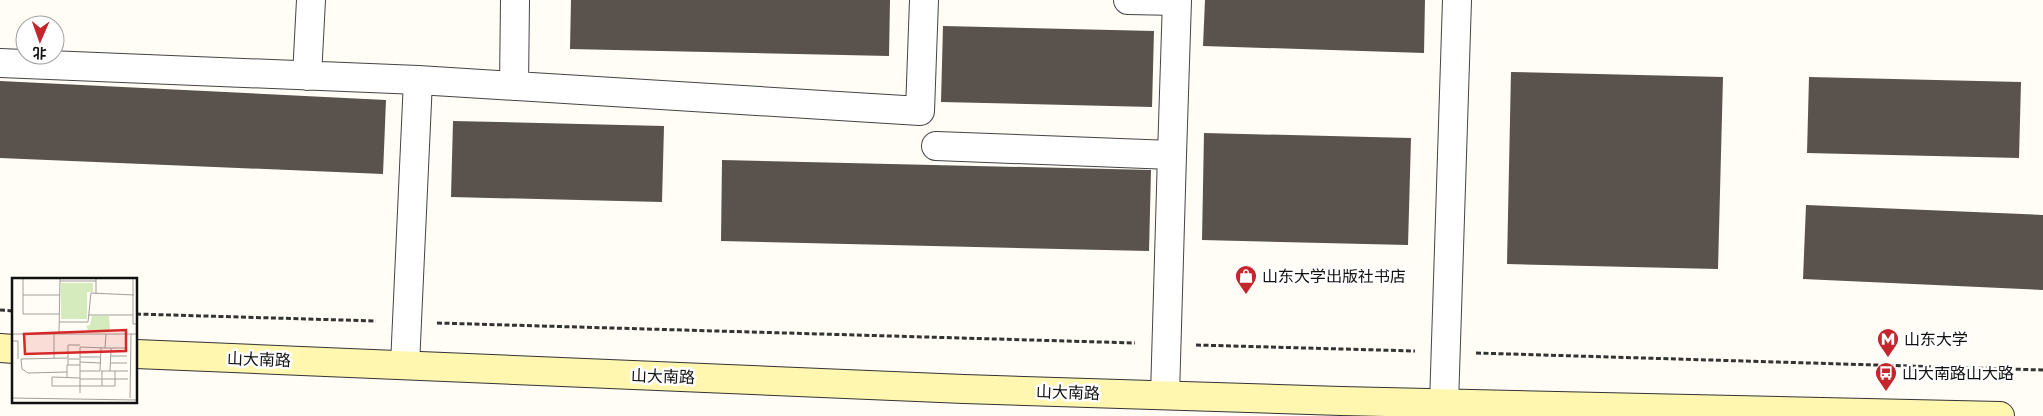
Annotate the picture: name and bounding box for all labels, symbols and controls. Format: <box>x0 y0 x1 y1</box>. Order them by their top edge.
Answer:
north arrow <box>15 15 65 65</box>
text: 北 <box>32 45 47 60</box>
shop icon: 山东大学出版社书店 <box>1234 264 1258 295</box>
place label: 山东大学出版社书店 <box>1262 268 1406 285</box>
inset map <box>12 278 138 404</box>
metro station icon: 山东大学 <box>1876 327 1900 358</box>
place label: 山东大学 <box>1904 331 1968 348</box>
street label: 山大南路 <box>227 350 291 369</box>
bus stop icon: 山大南路山大路 <box>1874 361 1898 392</box>
place label: 山大南路山大路 <box>1902 365 2014 382</box>
street label: 山大南路 <box>631 367 695 386</box>
street label: 山大南路 <box>1036 383 1100 402</box>

